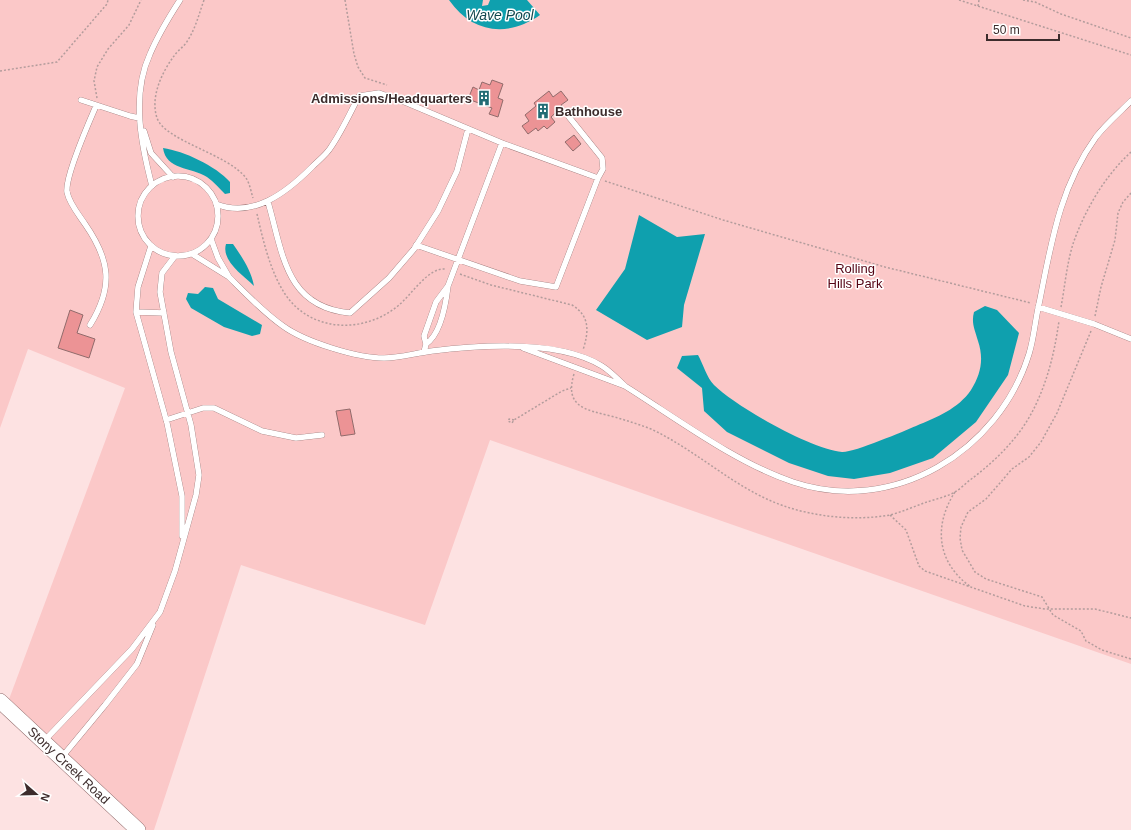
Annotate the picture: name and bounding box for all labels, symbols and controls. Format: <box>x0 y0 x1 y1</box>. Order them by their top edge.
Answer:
water label: Wave Pool <box>466 7 535 23</box>
scale bar <box>987 16 1059 42</box>
text: 50 m <box>993 23 1020 37</box>
building icon: Admissions/Headquarters <box>475 89 493 107</box>
place label: Admissions/Headquarters <box>311 91 472 106</box>
building icon: Bathhouse <box>534 102 552 120</box>
place label: Bathhouse <box>555 104 622 119</box>
park label: Rolling Hills Park <box>828 261 883 291</box>
street label: Stony Creek Road <box>25 724 113 807</box>
north arrow <box>16 774 56 814</box>
text: N <box>38 792 52 803</box>

